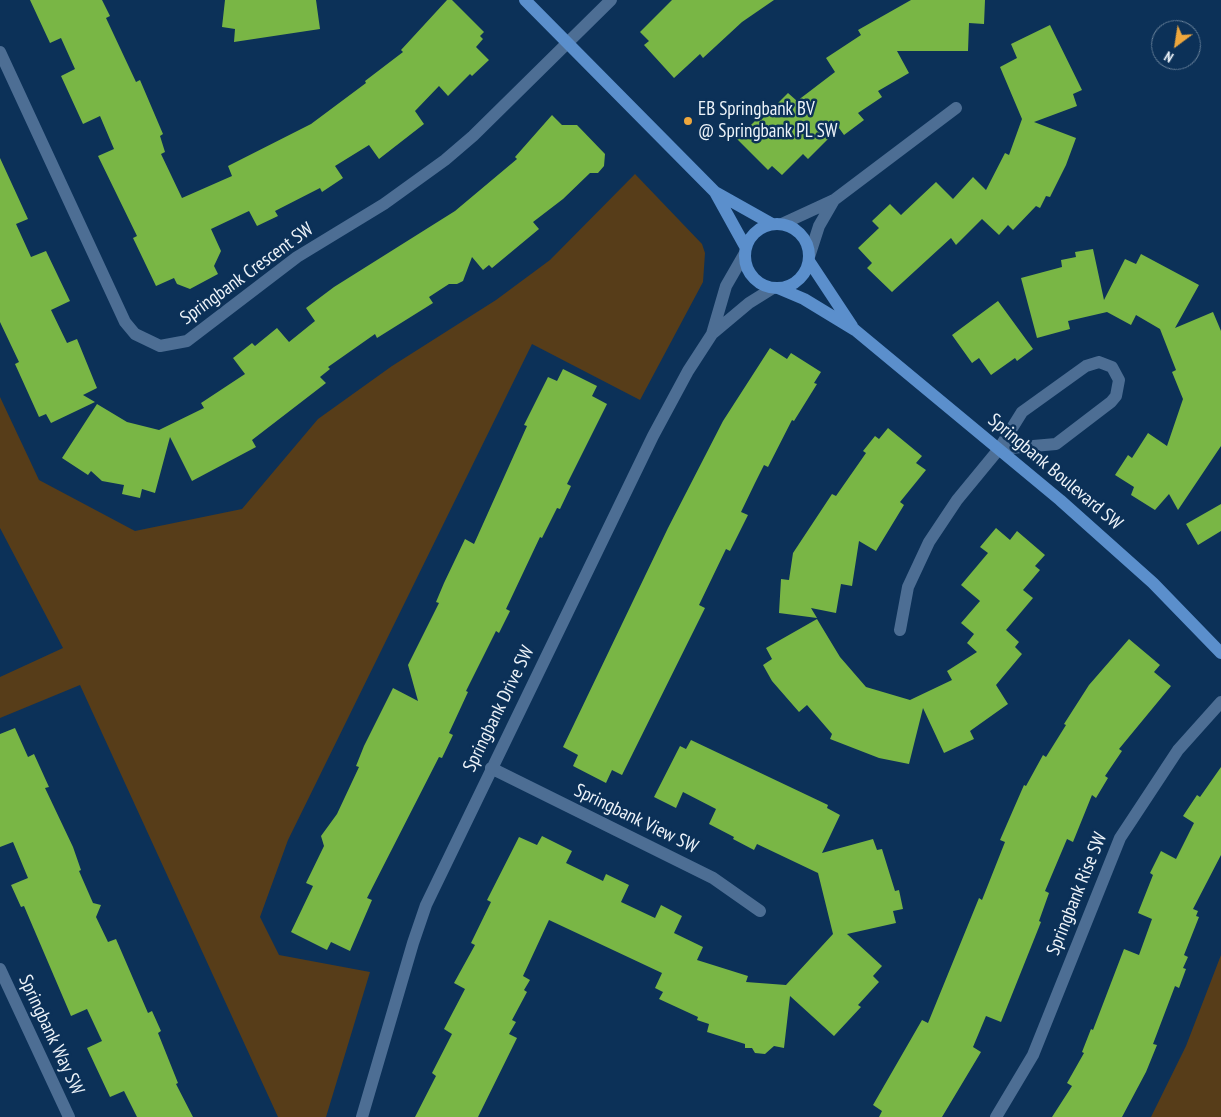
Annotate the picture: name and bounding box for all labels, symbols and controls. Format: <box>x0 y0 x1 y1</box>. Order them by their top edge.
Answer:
north arrow <box>1151 20 1201 70</box>
text: N <box>1161 47 1177 67</box>
place label: EB Springbank BV @ Springbank PL SW <box>698 99 838 143</box>
marker: EB Springbank BV @ Springbank PL SW <box>682 115 694 127</box>
street label: Springbank Crescent SW <box>176 218 318 330</box>
street label: Springbank Boulevard SW <box>983 409 1127 535</box>
street label: Springbank Drive SW <box>459 642 539 776</box>
street label: Springbank View SW <box>571 779 701 859</box>
street label: Springbank Rise SW <box>1042 829 1112 959</box>
street label: Springbank Way SW <box>13 971 89 1099</box>

